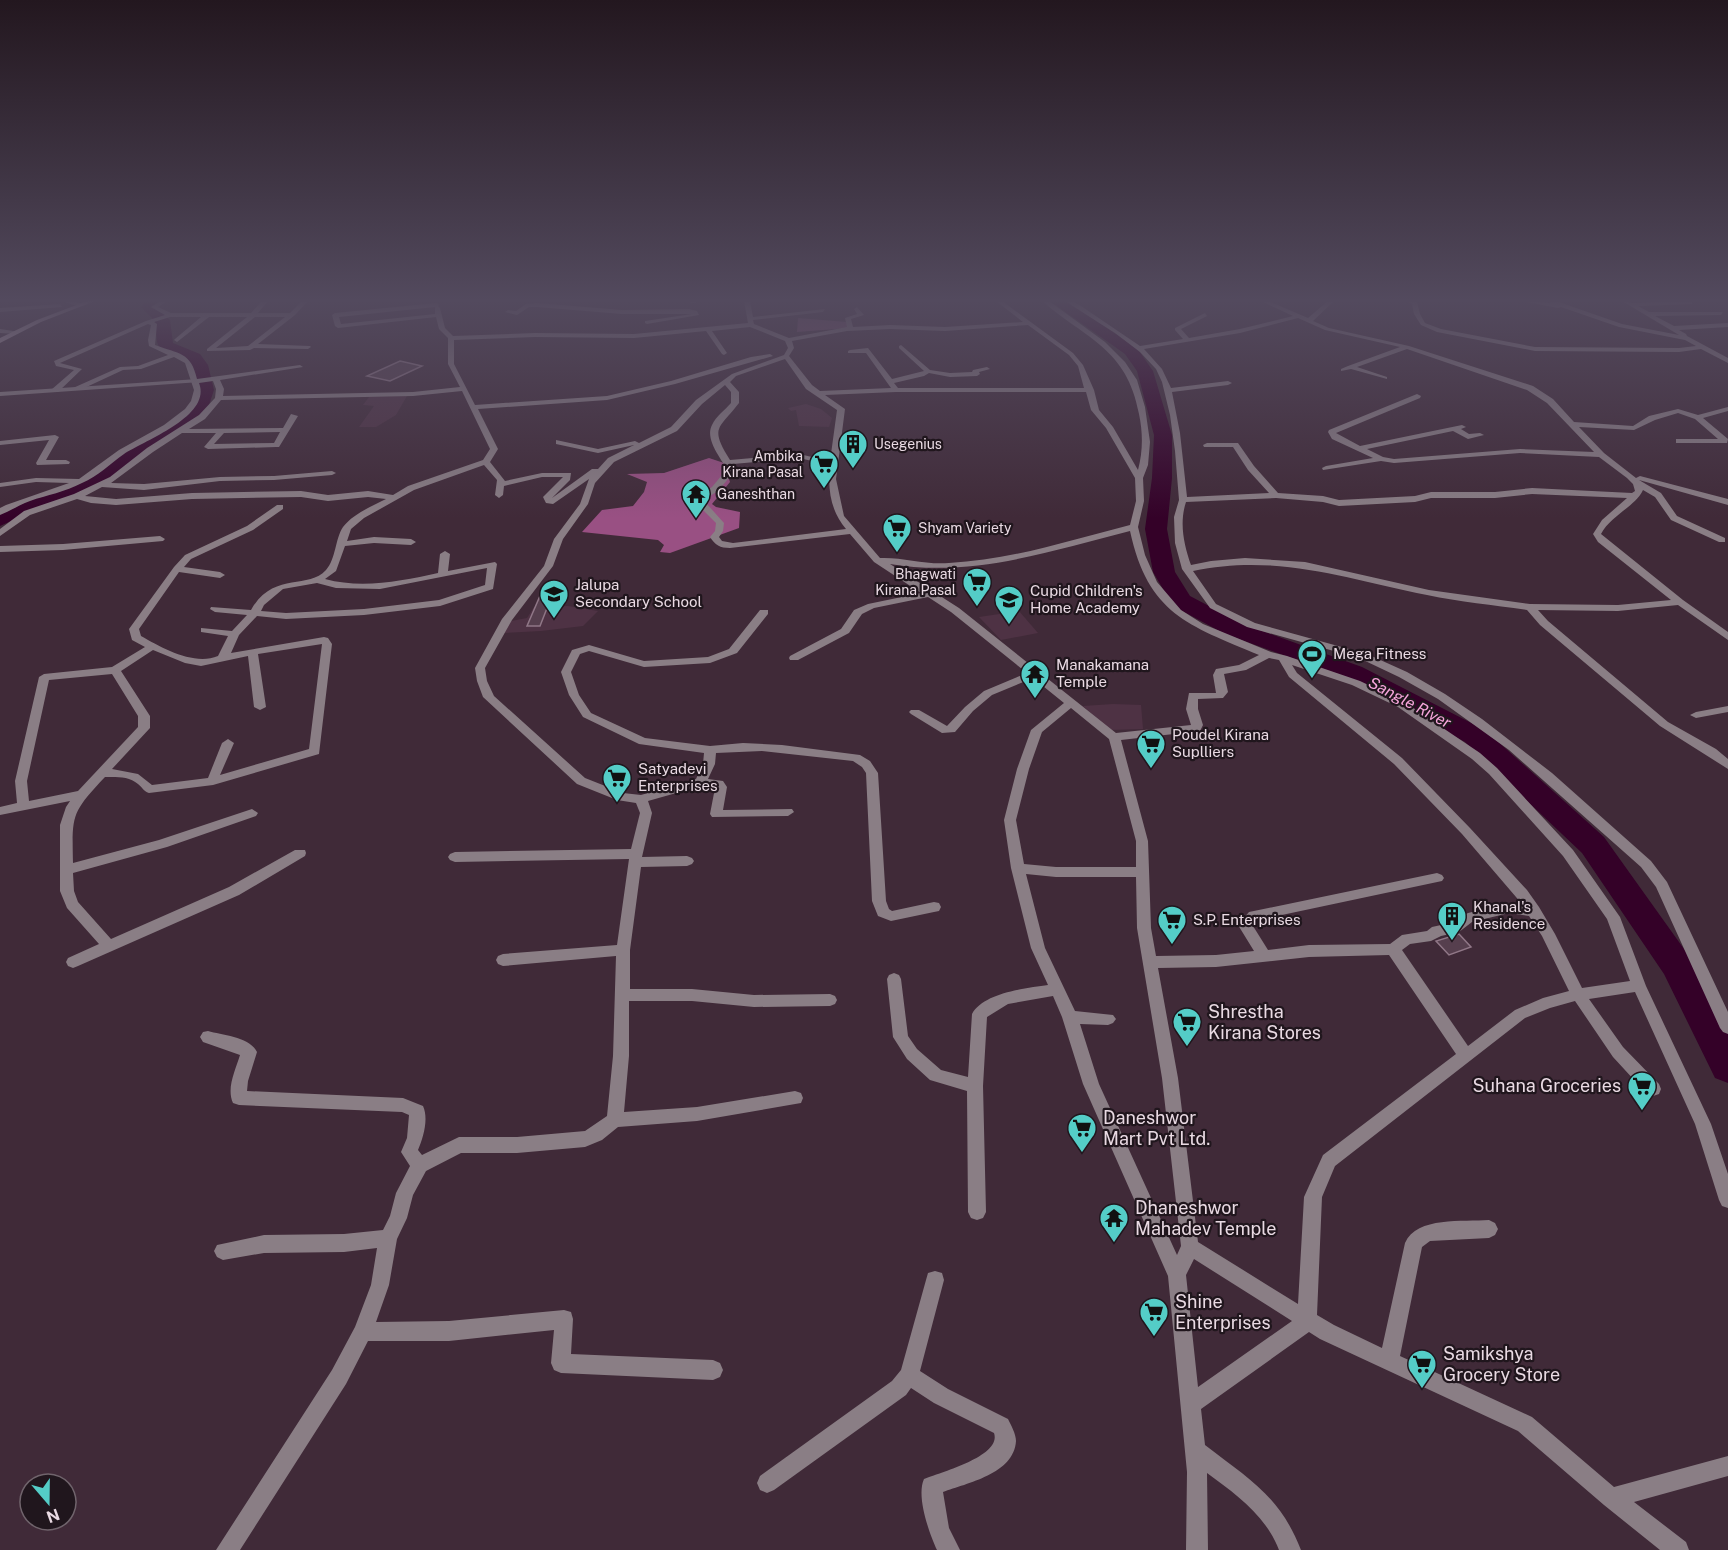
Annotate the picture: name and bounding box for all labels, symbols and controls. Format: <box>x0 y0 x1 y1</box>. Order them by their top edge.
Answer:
building icon: Usegenius <box>837 428 869 470</box>
place label: Usegenius <box>874 436 942 452</box>
place label: Ambika Kirana Pasal <box>722 448 803 480</box>
supermarket icon: Ambika Kirana Pasal <box>808 448 840 490</box>
temple icon: Ganeshthan <box>680 478 712 520</box>
place label: Ganeshthan <box>717 486 795 502</box>
supermarket icon: Shyam Variety <box>881 512 913 554</box>
place label: Shyam Variety <box>918 520 1012 536</box>
place label: Bhagwati Kirana Pasal <box>875 566 956 598</box>
supermarket icon: Bhagwati Kirana Pasal <box>961 566 993 608</box>
place label: Jalupa Secondary School <box>575 576 702 610</box>
school or university icon: Jalupa Secondary School <box>538 578 570 620</box>
place label: Cupid Children's Home Academy <box>1030 582 1143 616</box>
school or university icon: Cupid Children's Home Academy <box>993 584 1025 626</box>
sports icon: Mega Fitness <box>1296 638 1328 680</box>
place label: Mega Fitness <box>1333 645 1426 662</box>
place label: Manakamana Temple <box>1056 656 1149 690</box>
temple icon: Manakamana Temple <box>1019 658 1051 700</box>
water label: Sangle River <box>1365 673 1455 733</box>
place label: Poudel Kirana Suplliers <box>1172 726 1269 760</box>
supermarket icon: Poudel Kirana Suplliers <box>1135 728 1167 770</box>
place label: Satyadevi Enterprises <box>638 760 718 794</box>
supermarket icon: Satyadevi Enterprises <box>601 762 633 804</box>
place label: Khanal's Residence <box>1473 898 1545 932</box>
building icon: Khanal's Residence <box>1436 900 1468 942</box>
supermarket icon: S.P. Enterprises <box>1156 904 1188 946</box>
place label: S.P. Enterprises <box>1193 911 1301 928</box>
place label: Shrestha Kirana Stores <box>1208 1001 1321 1043</box>
supermarket icon: Shrestha Kirana Stores <box>1171 1006 1203 1048</box>
supermarket icon: Suhana Groceries <box>1626 1070 1658 1112</box>
place label: Suhana Groceries <box>1472 1075 1621 1096</box>
place label: Daneshwor Mart Pvt Ltd. <box>1103 1107 1210 1149</box>
supermarket icon: Daneshwor Mart Pvt Ltd. <box>1066 1112 1098 1154</box>
place label: Dhaneshwor Mahadev Temple <box>1135 1197 1276 1239</box>
temple icon: Dhaneshwor Mahadev Temple <box>1098 1202 1130 1244</box>
place label: Shine Enterprises <box>1175 1291 1271 1333</box>
supermarket icon: Shine Enterprises <box>1138 1296 1170 1338</box>
place label: Samikshya Grocery Store <box>1443 1343 1560 1385</box>
supermarket icon: Samikshya Grocery Store <box>1406 1348 1438 1390</box>
north arrow <box>18 1472 78 1532</box>
text: N <box>44 1505 62 1527</box>

